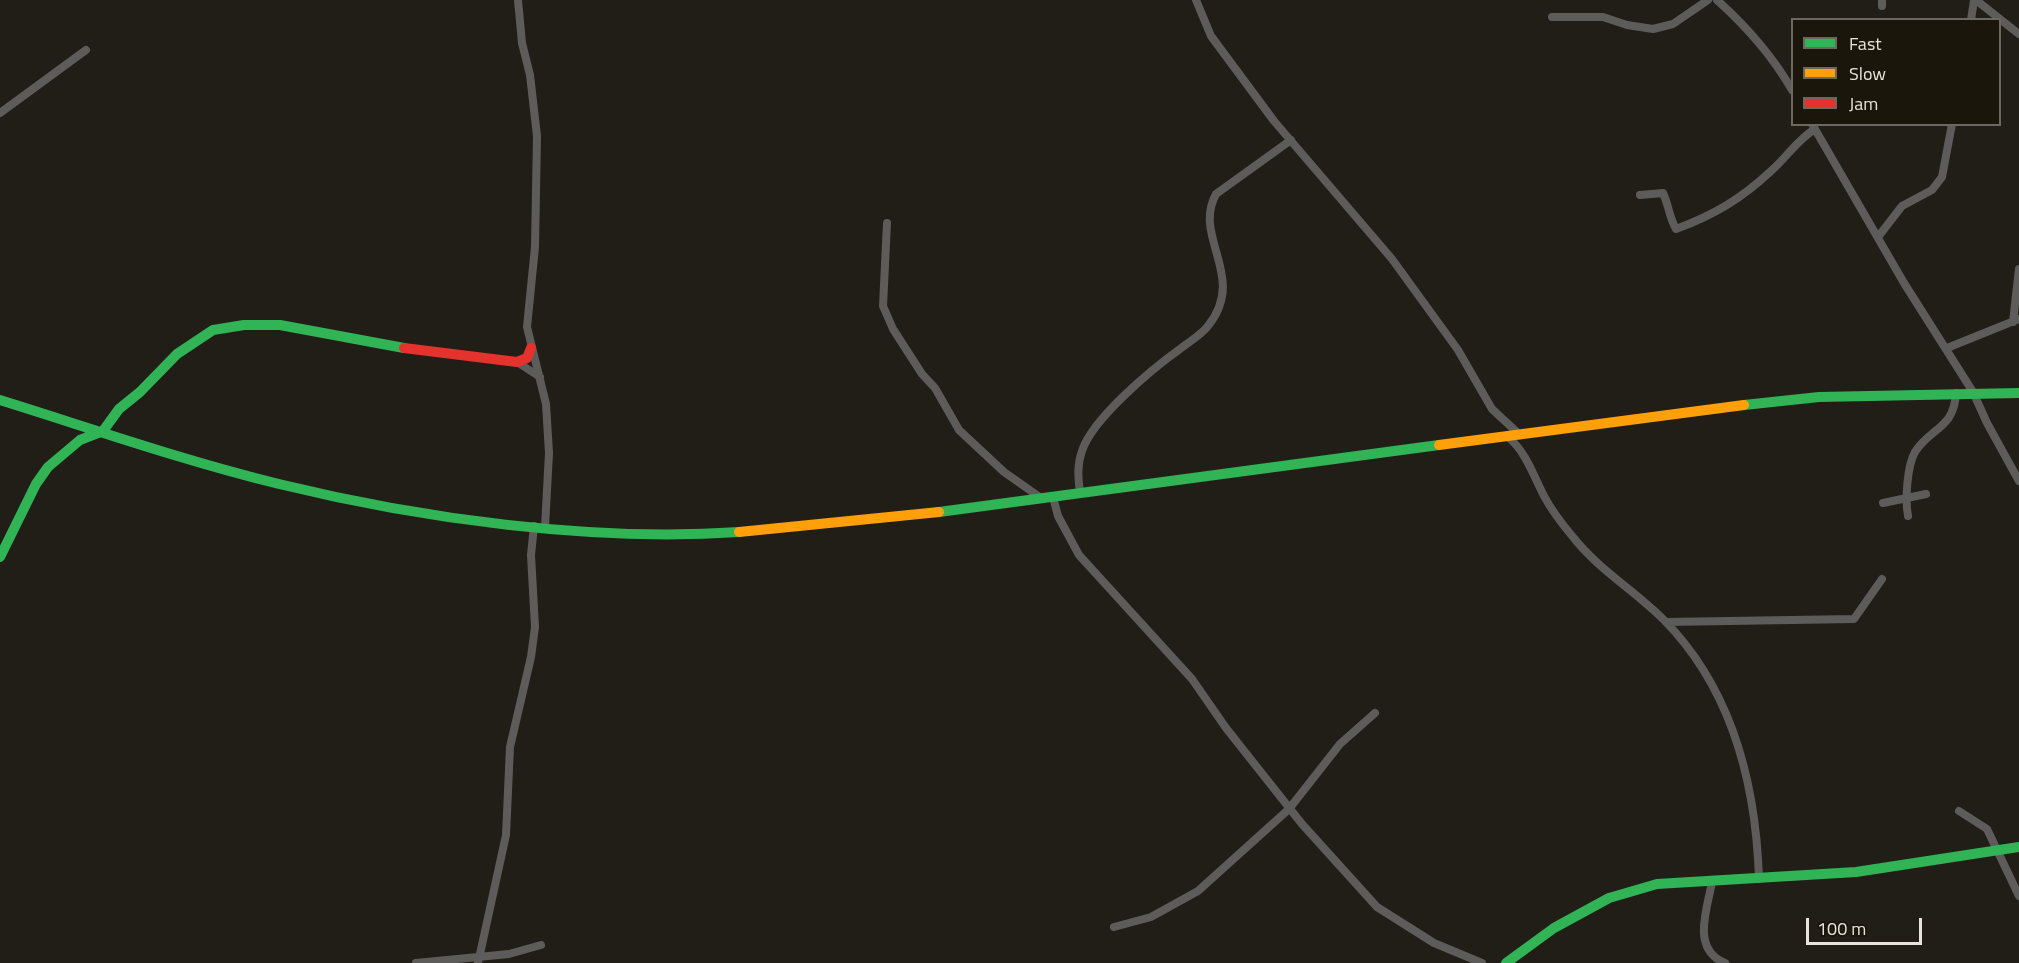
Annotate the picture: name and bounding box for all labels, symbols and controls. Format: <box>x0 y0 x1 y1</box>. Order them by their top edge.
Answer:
legend <box>1791 18 2001 126</box>
text: Fast <box>1849 30 1882 57</box>
text: Slow <box>1849 60 1886 87</box>
text: Jam <box>1849 90 1878 117</box>
scale bar <box>1809 906 1924 944</box>
text: 100 m <box>1817 915 1866 942</box>

